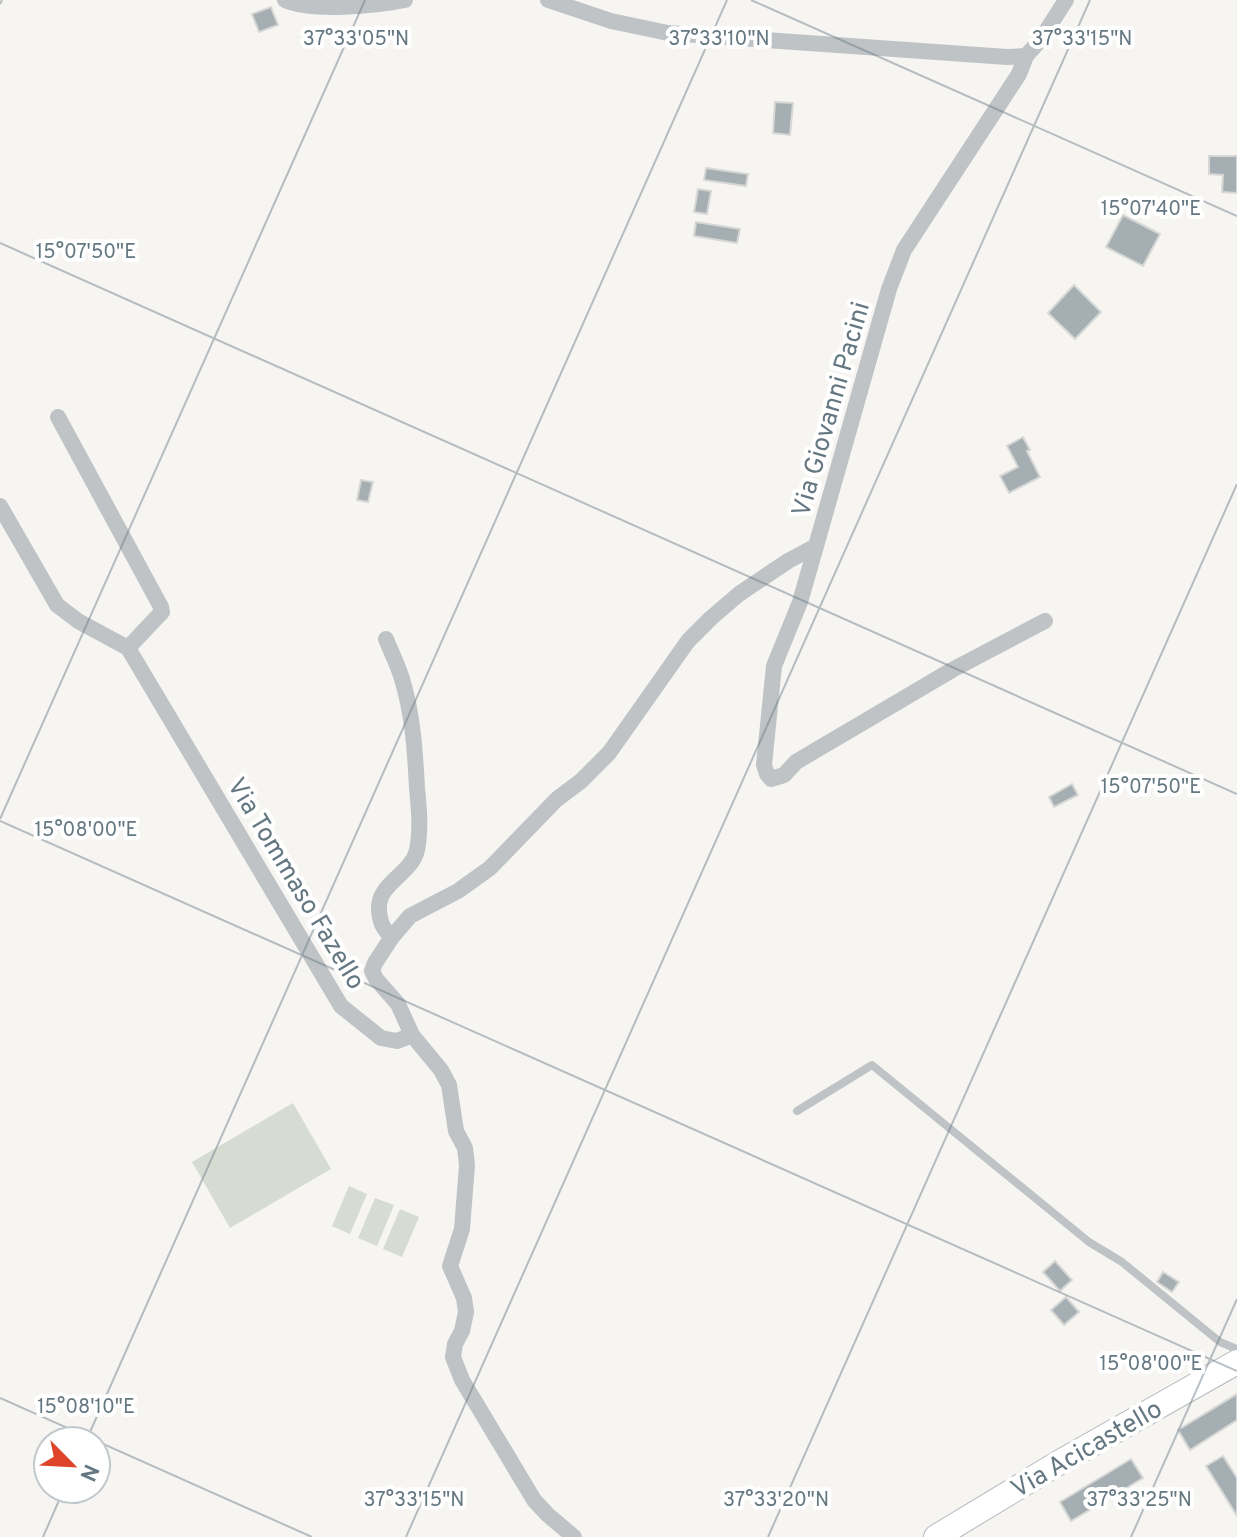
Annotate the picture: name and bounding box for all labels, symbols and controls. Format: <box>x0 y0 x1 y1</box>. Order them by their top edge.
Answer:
text: 37°33'05"N <box>303 27 409 53</box>
text: 37°33'10"N <box>668 27 770 53</box>
text: 37°33'15"N <box>1032 27 1132 53</box>
text: 15°07'40"E <box>1101 197 1201 223</box>
text: 15°07'50"E <box>36 240 136 266</box>
street label: Via Giovanni Pacini <box>786 298 879 521</box>
street label: Via Tommaso Fazello <box>219 772 371 996</box>
text: 15°07'50"E <box>1101 775 1201 801</box>
text: 15°08'00"E <box>35 818 137 844</box>
text: 15°08'00"E <box>1100 1352 1202 1378</box>
street label: Via Acicastello <box>1006 1394 1169 1507</box>
text: 15°08'10"E <box>37 1395 135 1421</box>
north arrow <box>32 1425 112 1505</box>
text: N <box>72 1459 104 1485</box>
text: 37°33'15"N <box>364 1488 464 1514</box>
text: 37°33'20"N <box>723 1488 829 1514</box>
text: 37°33'25"N <box>1086 1488 1192 1514</box>

